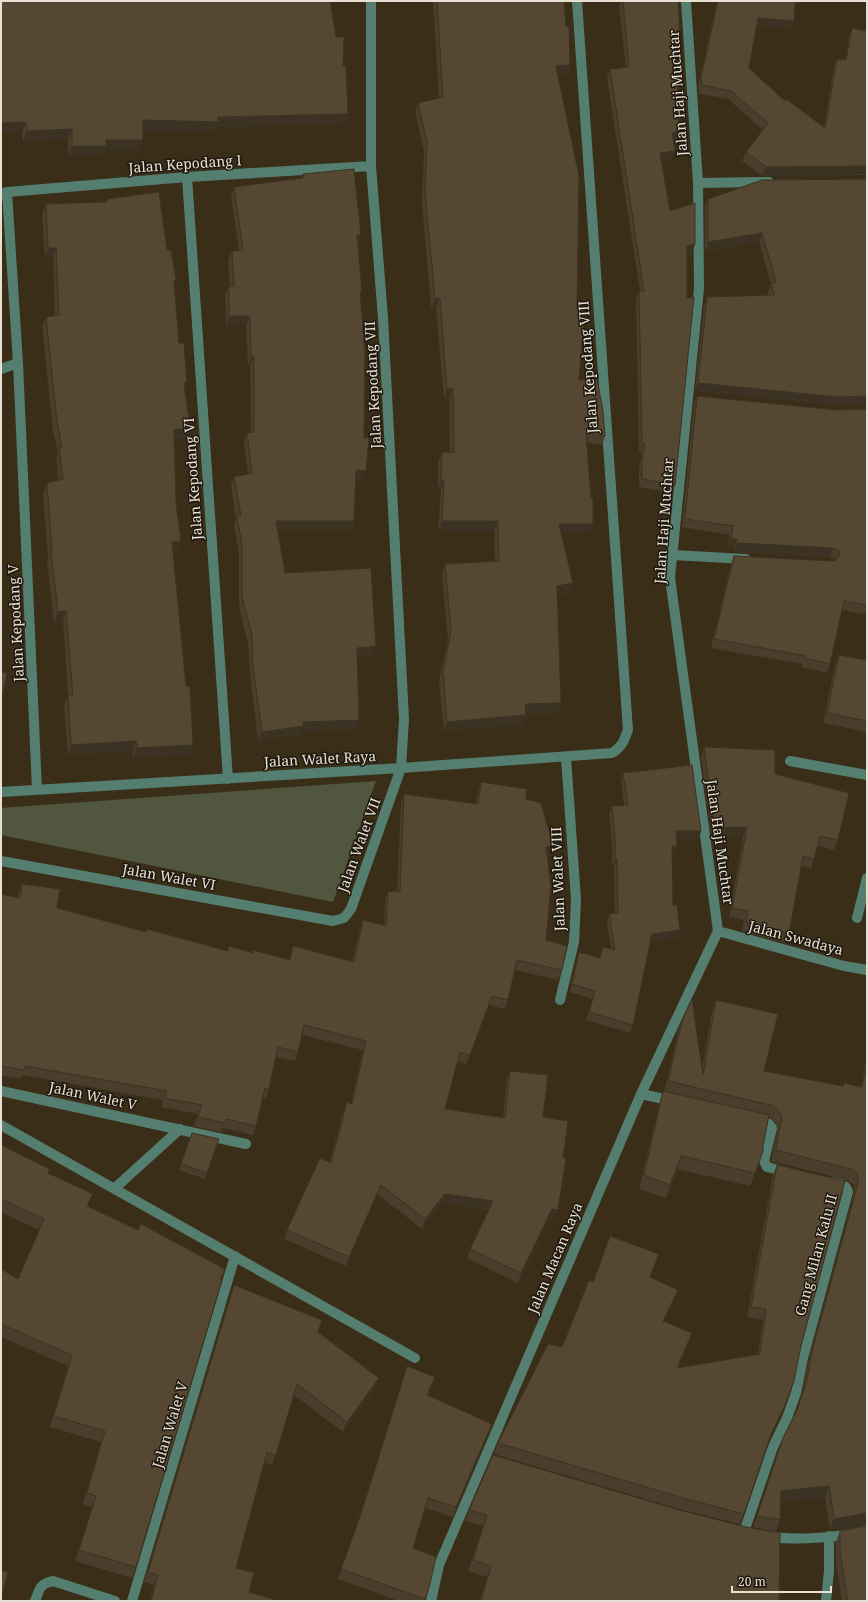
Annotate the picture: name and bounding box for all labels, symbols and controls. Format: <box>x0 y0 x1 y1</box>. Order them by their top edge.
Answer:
street label: Jalan Haji Muchtar <box>664 29 691 158</box>
street label: Jalan Kepodang I <box>127 150 242 177</box>
street label: Jalan Kepodang VIII <box>573 300 602 435</box>
street label: Jalan Kepodang VII <box>360 321 385 450</box>
street label: Jalan Kepodang VI <box>179 417 206 542</box>
street label: Jalan Haji Muchtar <box>650 457 677 586</box>
street label: Jalan Kepodang V <box>3 563 28 683</box>
street label: Jalan Walet Raya <box>262 746 377 771</box>
street label: Jalan Haji Muchtar <box>702 777 739 906</box>
street label: Jalan Walet VII <box>332 795 384 896</box>
street label: Jalan Walet VIII <box>546 826 569 933</box>
street label: Jalan Walet VI <box>120 859 217 894</box>
street label: Jalan Swadaya <box>746 916 846 959</box>
street label: Jalan Walet V <box>47 1077 139 1114</box>
street label: Gang Milan Kalu II <box>790 1192 841 1318</box>
street label: Jalan Macan Raya <box>522 1199 587 1317</box>
street label: Jalan Walet V <box>147 1379 192 1471</box>
scale bar <box>732 1568 831 1594</box>
text: 20 m <box>738 1573 766 1590</box>

